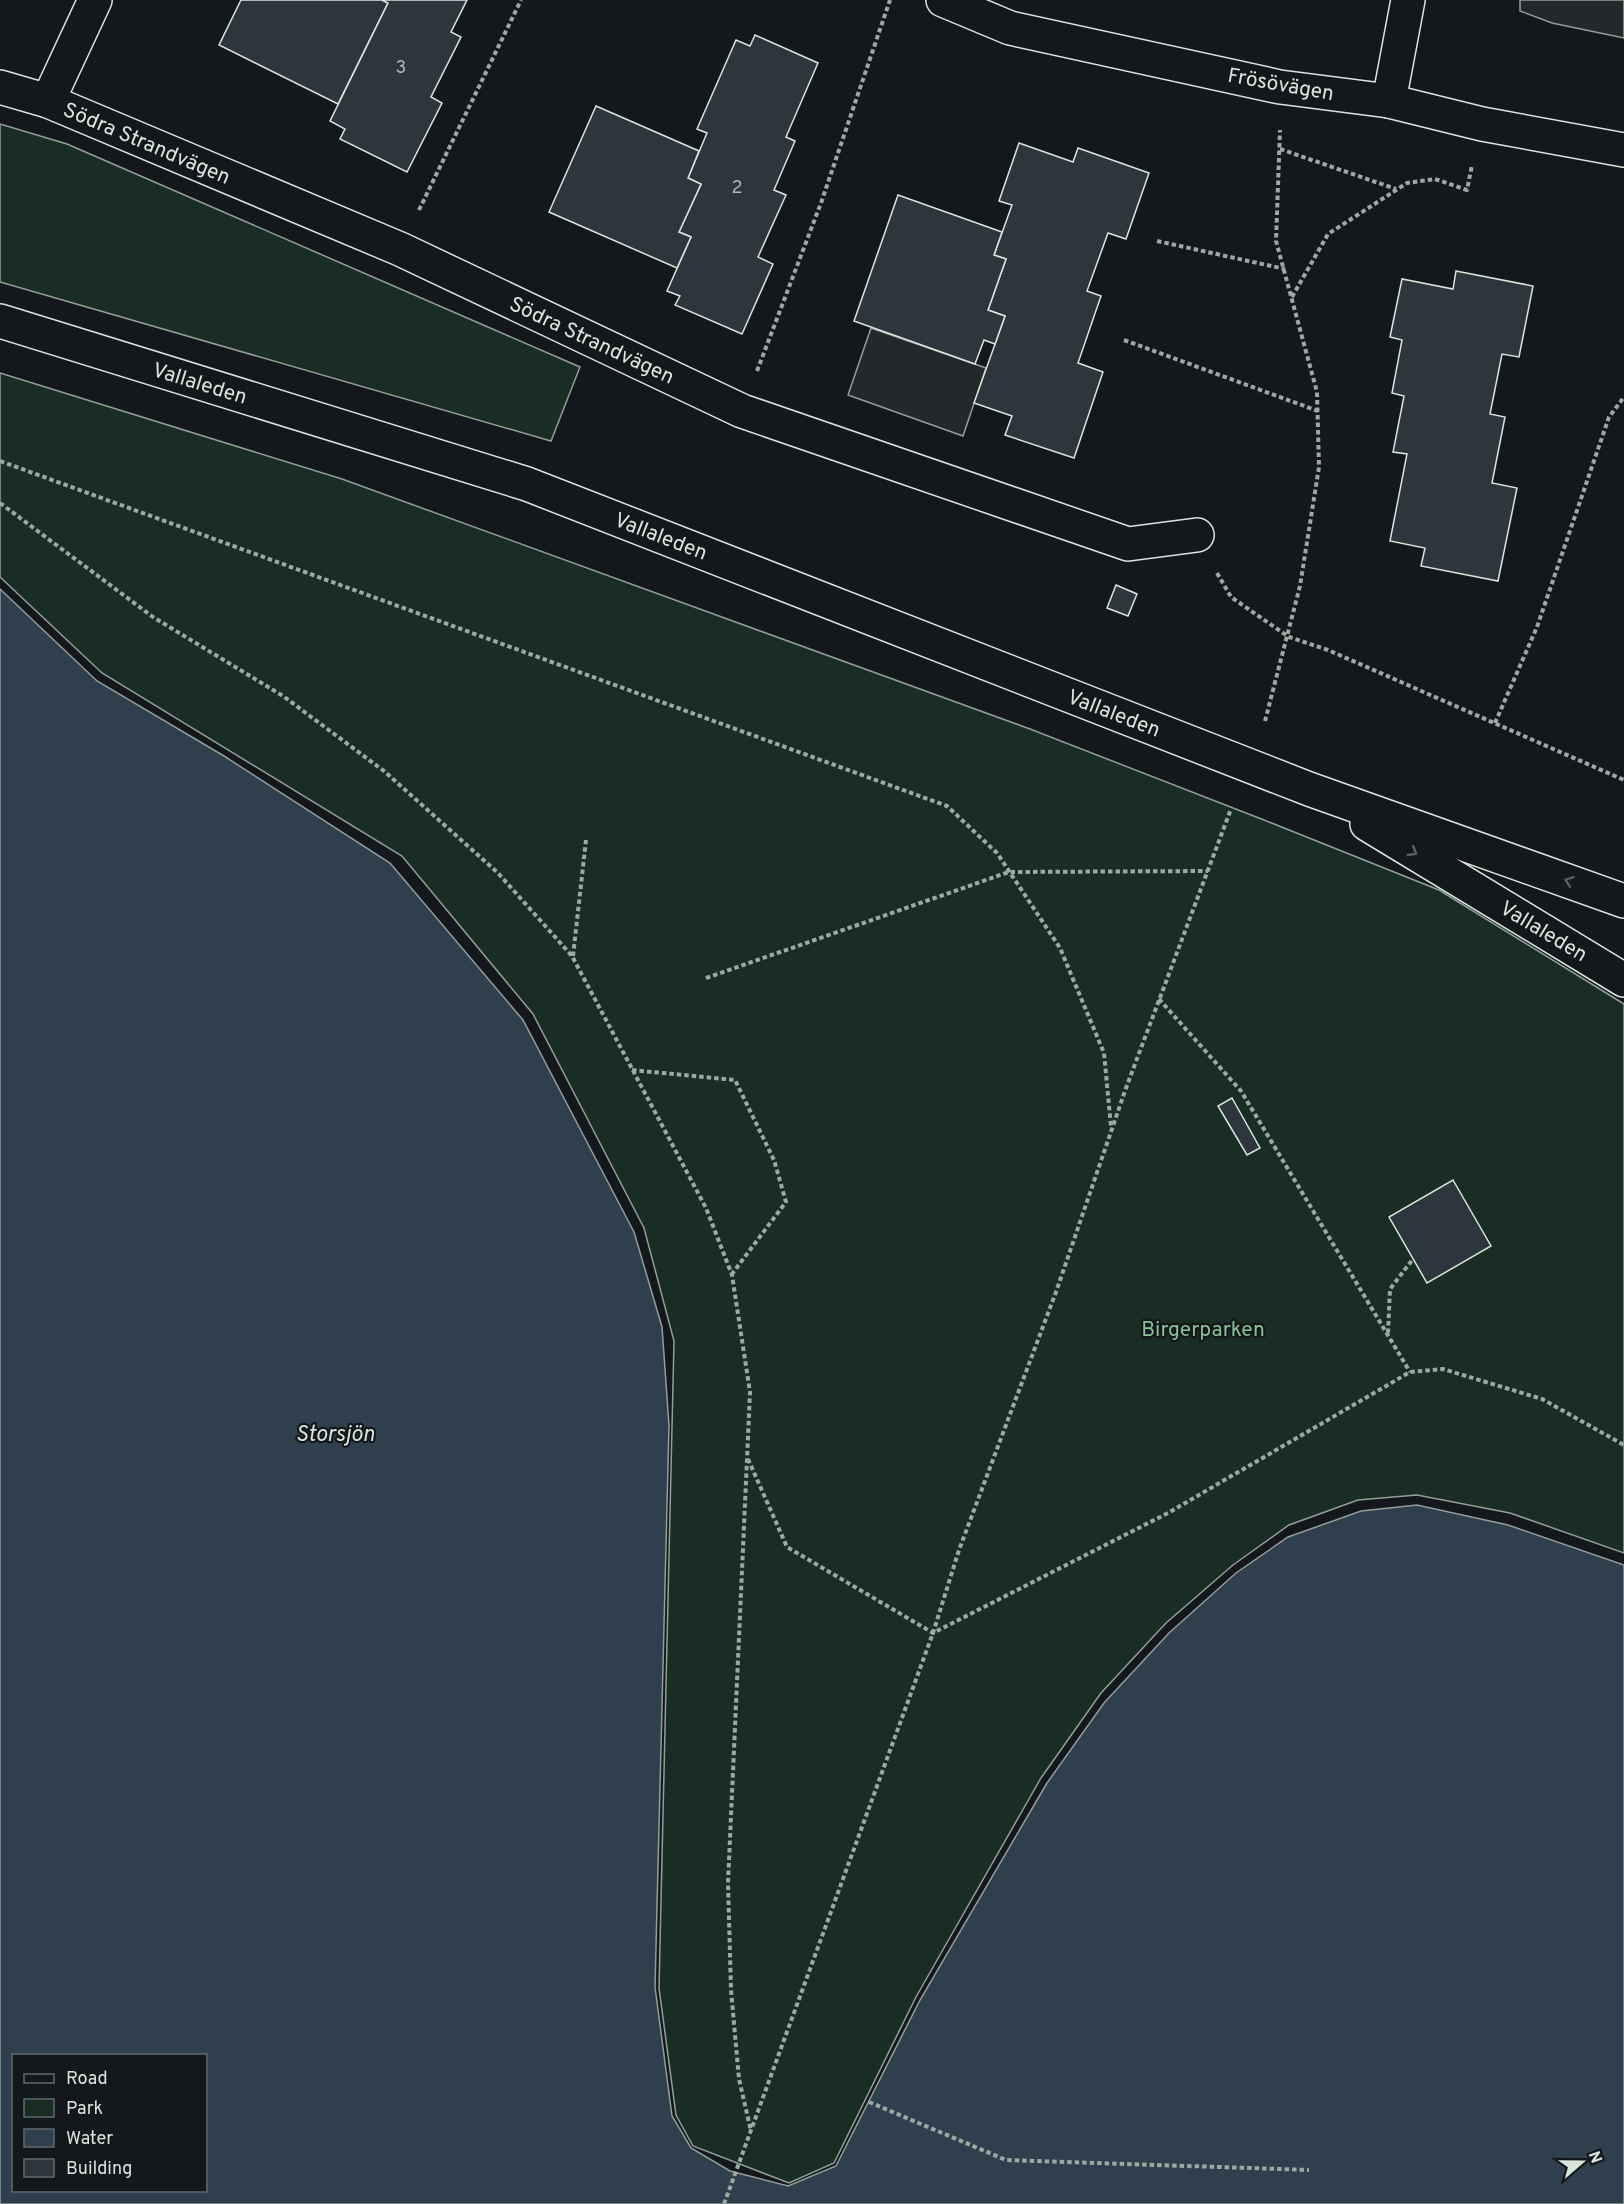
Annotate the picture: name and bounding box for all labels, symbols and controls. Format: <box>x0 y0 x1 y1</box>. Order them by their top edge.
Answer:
house number: 3 <box>396 57 406 80</box>
street label: Frösövägen <box>1225 63 1336 108</box>
street label: Södra Strandvägen <box>59 97 234 192</box>
house number: 2 <box>731 177 743 200</box>
street label: Södra Strandvägen <box>505 291 678 391</box>
street label: Vallaleden <box>149 357 250 412</box>
street label: Vallaleden <box>610 507 711 567</box>
street label: Vallaleden <box>1063 684 1164 744</box>
one-way arrow <box>1407 844 1417 856</box>
one-way arrow <box>1564 875 1575 888</box>
street label: Vallaleden <box>1494 896 1592 969</box>
park label: Birgerparken <box>1141 1317 1265 1344</box>
water label: Storsjön <box>296 1422 374 1449</box>
legend <box>12 2054 207 2192</box>
text: Road <box>66 2068 108 2091</box>
text: Park <box>66 2098 103 2121</box>
text: Water <box>66 2128 113 2151</box>
north arrow <box>1552 2132 1612 2192</box>
text: N <box>1583 2149 1606 2166</box>
text: Building <box>66 2158 132 2181</box>

